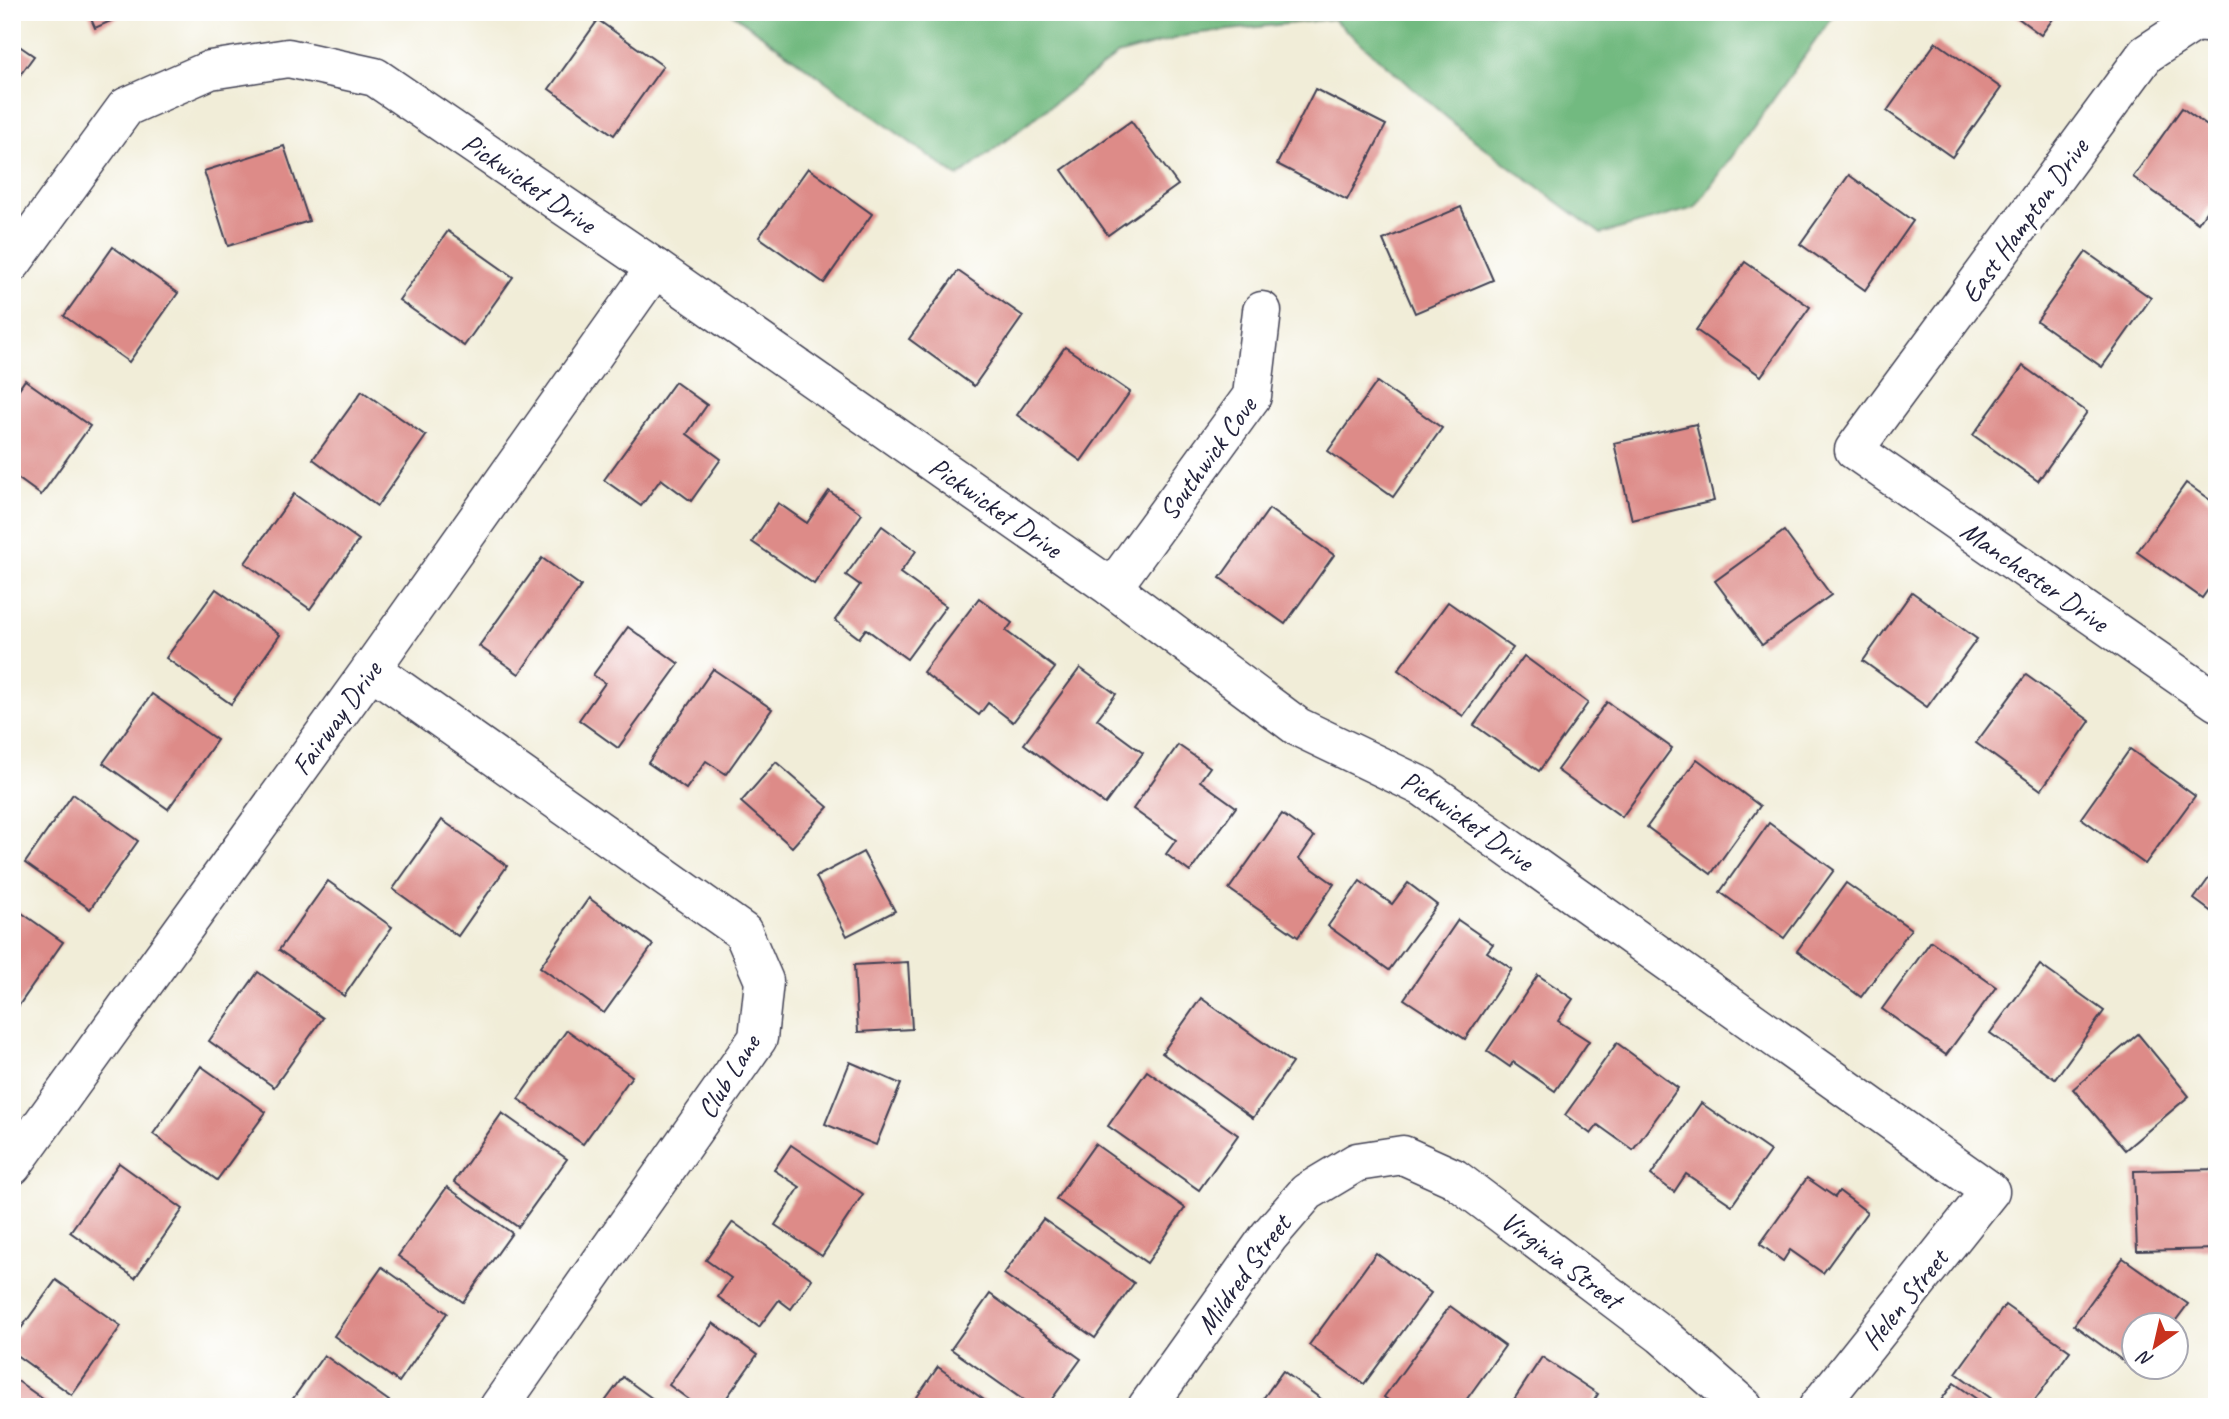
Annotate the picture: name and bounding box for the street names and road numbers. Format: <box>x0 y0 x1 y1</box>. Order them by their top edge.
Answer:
street label: Pickwicket Drive <box>456 125 604 242</box>
street label: East Hampton Drive <box>1953 130 2097 309</box>
street label: Southwick Cove <box>1151 388 1265 527</box>
street label: Pickwicket Drive <box>922 449 1070 567</box>
street label: Manchester Drive <box>1954 513 2117 641</box>
street label: Fairway Drive <box>283 653 390 782</box>
street label: Pickwicket Drive <box>1396 762 1542 880</box>
street label: Club Lane <box>689 1026 769 1125</box>
street label: Virginia Street <box>1494 1203 1632 1319</box>
street label: Mildred Street <box>1188 1205 1300 1341</box>
street label: Helen Street <box>1853 1240 1957 1356</box>

